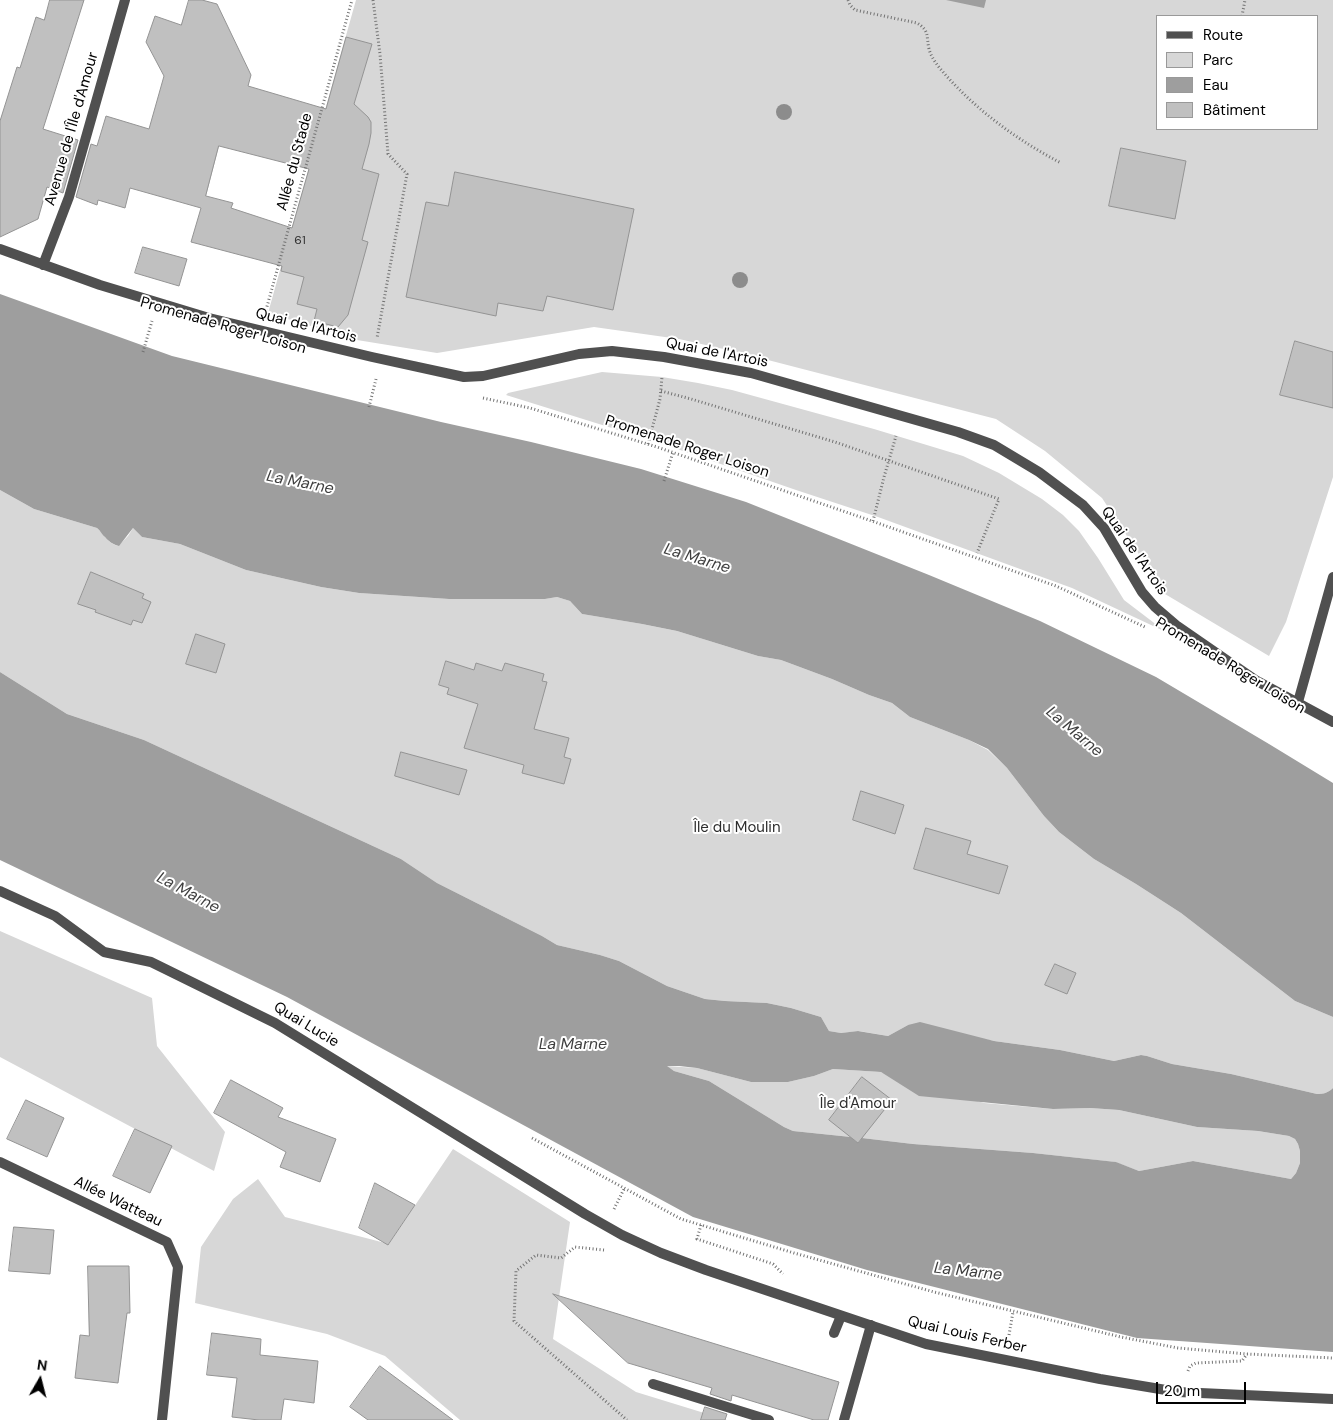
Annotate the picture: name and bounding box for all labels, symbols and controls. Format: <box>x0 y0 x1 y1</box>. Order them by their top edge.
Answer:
legend <box>1156 15 1318 130</box>
text: Route <box>1203 25 1243 45</box>
street label: Avenue de l'Île d'Amour <box>41 50 103 208</box>
text: Parc <box>1203 50 1233 70</box>
text: Eau <box>1203 75 1228 95</box>
text: Bâtiment <box>1203 100 1266 120</box>
street label: Allée du Stade <box>273 111 317 213</box>
house number: 61 <box>294 234 306 248</box>
street label: Promenade Roger Loison <box>138 294 308 358</box>
street label: Quai de l'Artois <box>253 305 359 347</box>
street label: Quai de l'Artois <box>664 334 770 372</box>
street label: Promenade Roger Loison <box>603 412 771 482</box>
water label: La Marne <box>265 467 335 499</box>
street label: Quai de l'Artois <box>1097 503 1171 599</box>
water label: La Marne <box>662 540 732 578</box>
street label: Promenade Roger Loison <box>1152 614 1308 718</box>
water label: La Marne <box>1042 703 1106 761</box>
park label: Île du Moulin <box>693 819 781 837</box>
water label: La Marne <box>153 868 223 918</box>
street label: Quai Lucie <box>270 998 342 1052</box>
water label: La Marne <box>539 1035 607 1055</box>
park label: Île d'Amour <box>820 1095 896 1113</box>
street label: Allée Watteau <box>71 1173 165 1231</box>
water label: La Marne <box>933 1259 1003 1285</box>
street label: Quai Louis Ferber <box>906 1313 1028 1357</box>
north arrow <box>15 1355 65 1405</box>
text: N <box>36 1356 48 1375</box>
scale bar <box>1158 1372 1248 1404</box>
text: 20 m <box>1164 1381 1200 1401</box>

